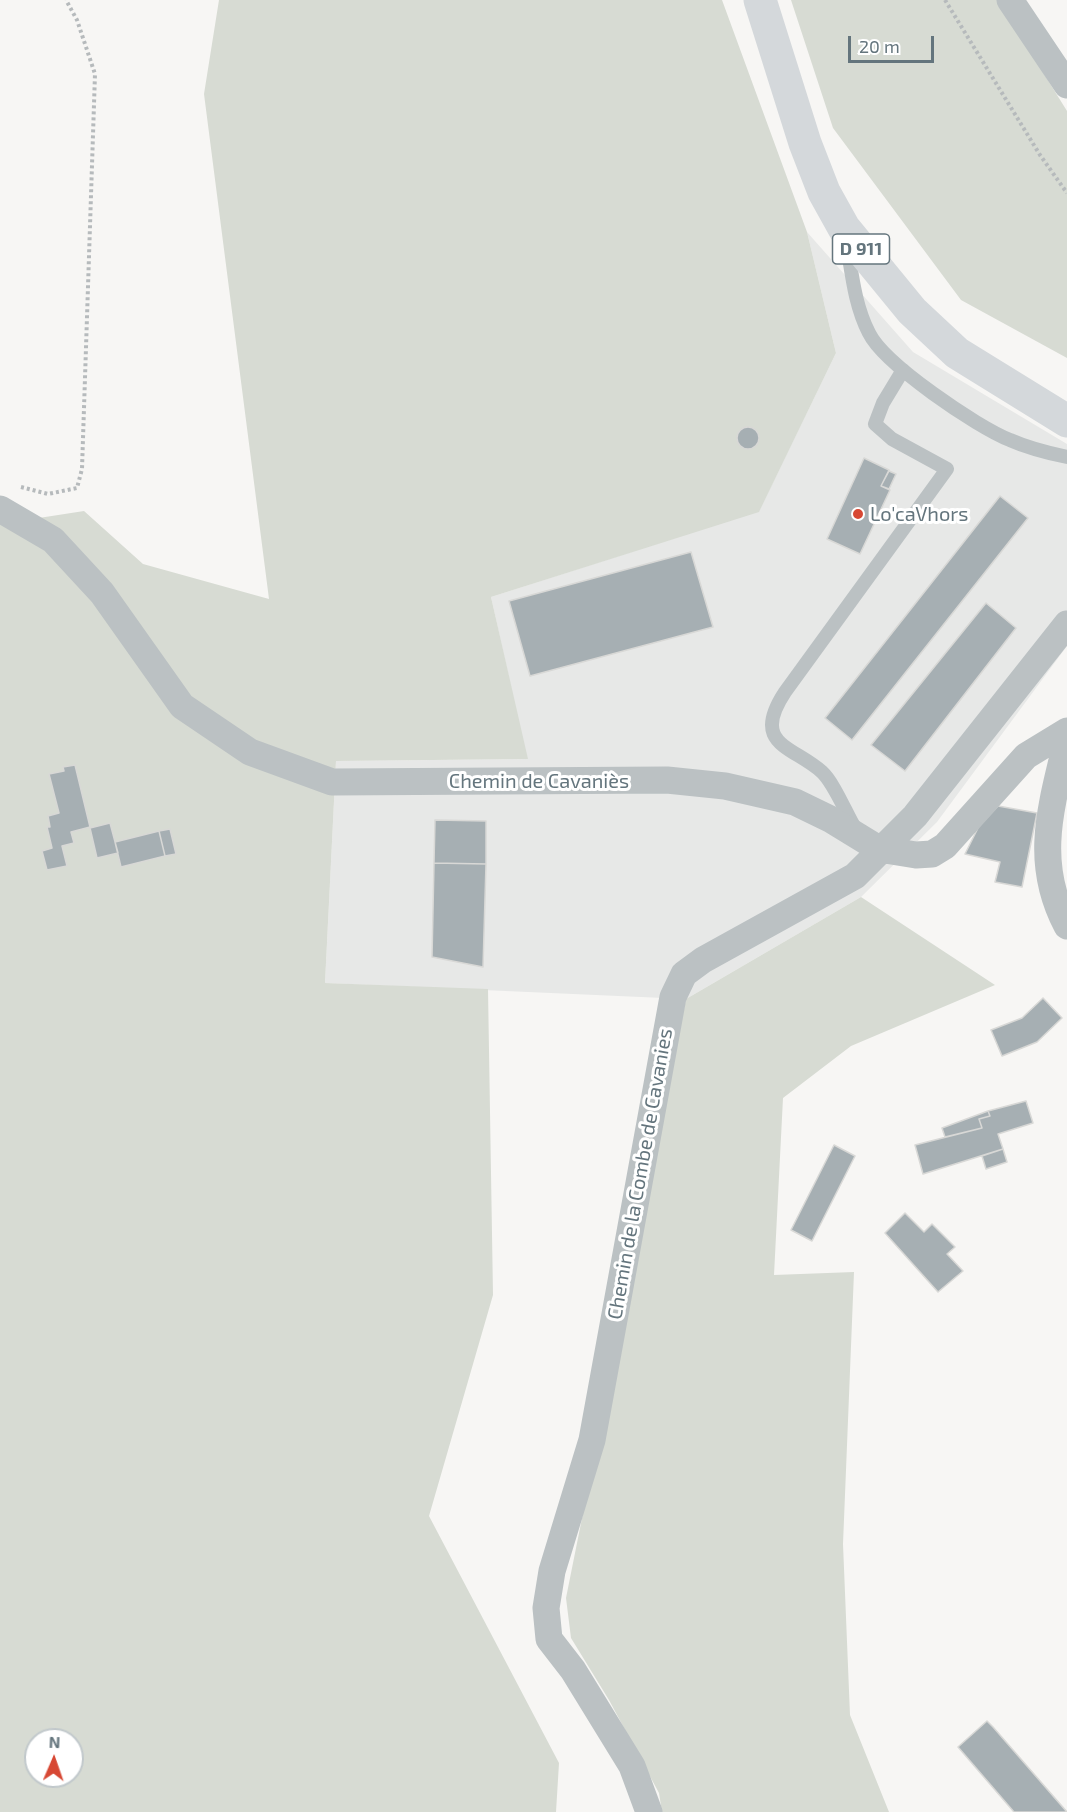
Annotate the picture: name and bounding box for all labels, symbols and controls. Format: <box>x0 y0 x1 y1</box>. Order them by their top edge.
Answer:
scale bar <box>851 24 936 62</box>
text: 20 m <box>859 35 900 57</box>
road number: D 911 <box>832 234 890 264</box>
place label: Lo'caVhors <box>870 502 968 526</box>
marker: Lo'caVhors <box>851 507 865 521</box>
street label: Chemin de Cavaniès <box>449 769 629 793</box>
street label: Chemin de la Combe de Cavanies <box>603 1027 677 1321</box>
north arrow <box>24 1728 84 1788</box>
text: N <box>48 1732 61 1751</box>

